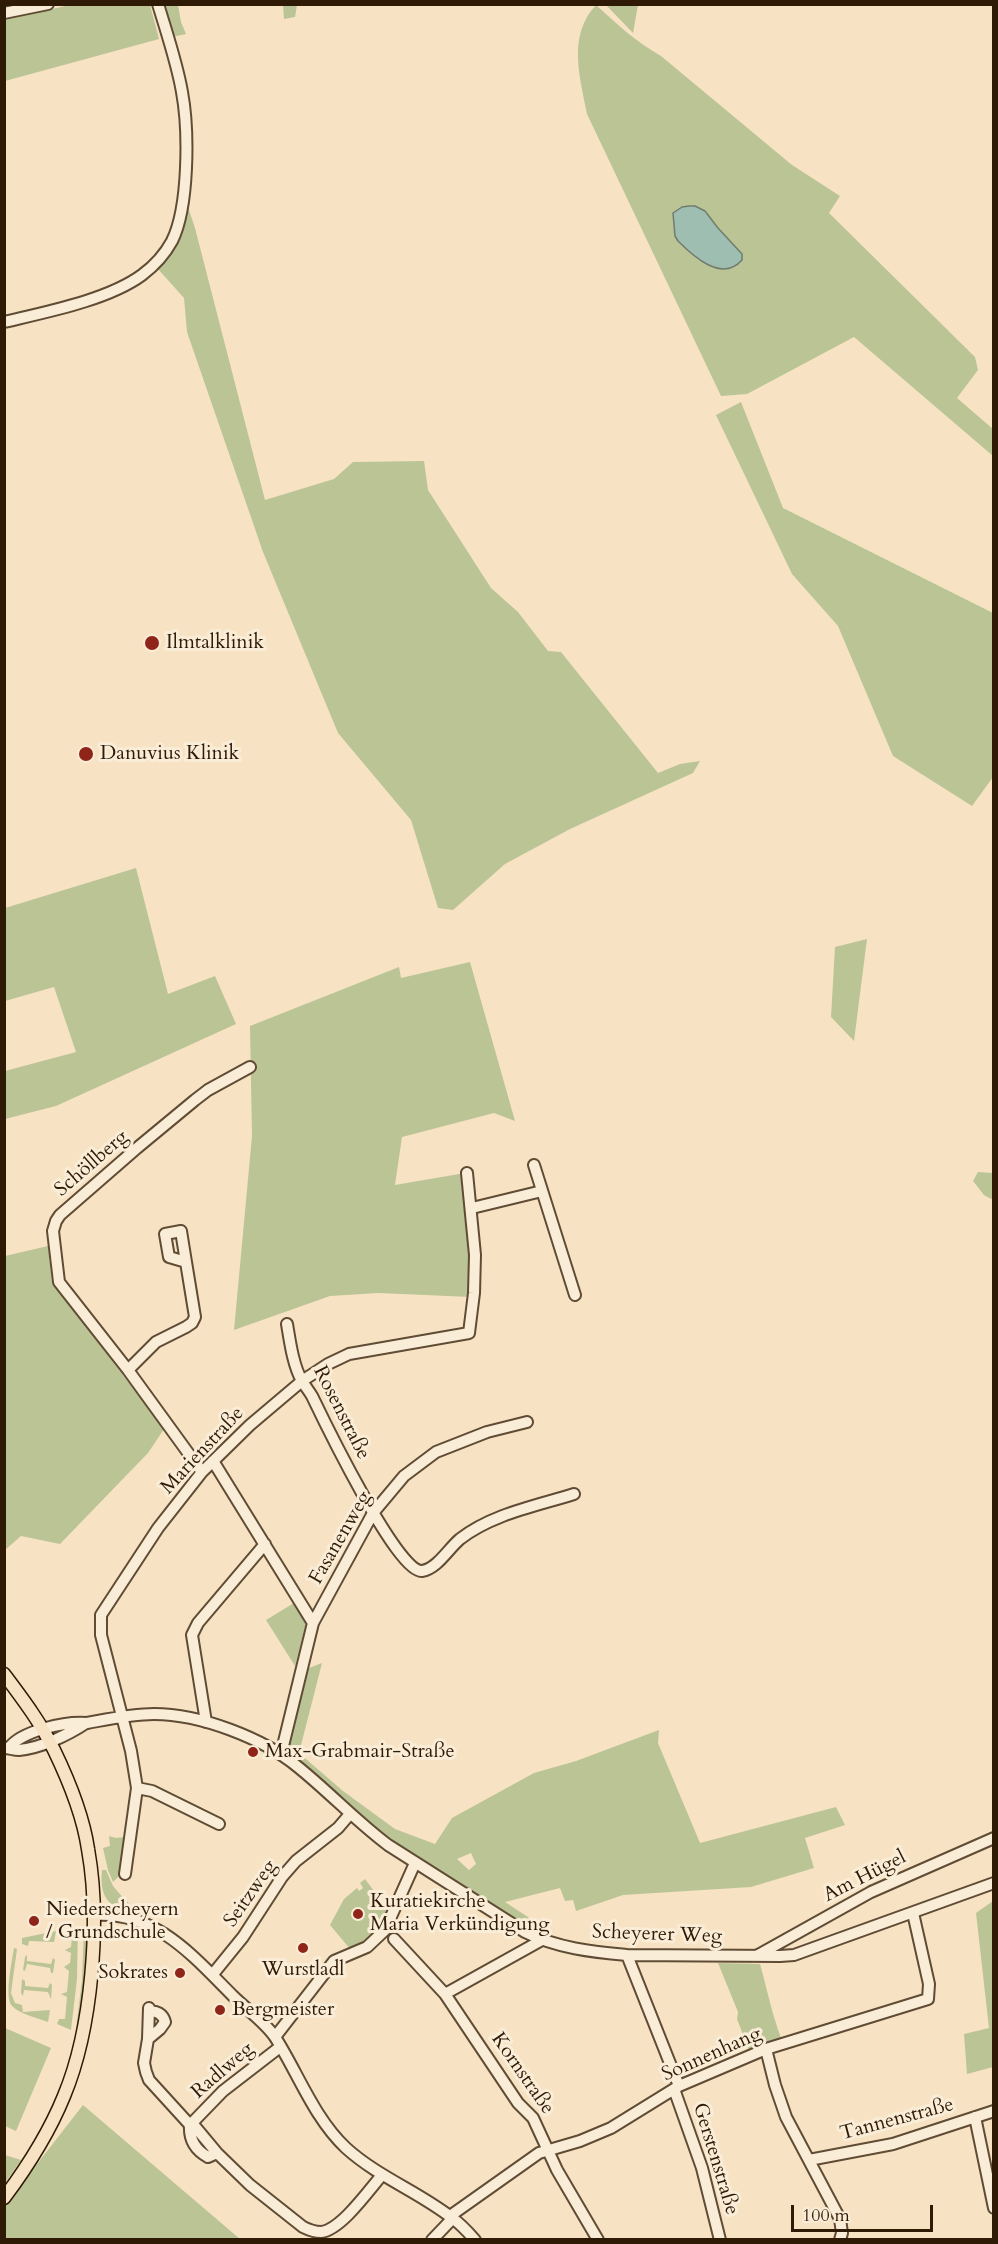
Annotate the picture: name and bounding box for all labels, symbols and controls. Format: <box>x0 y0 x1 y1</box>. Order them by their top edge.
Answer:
place label: Ilmtalklinik <box>166 631 264 655</box>
marker: Ilmtalklinik <box>143 634 161 652</box>
place label: Danuvius Klinik <box>100 742 239 766</box>
marker: Danuvius Klinik <box>77 745 95 763</box>
street label: Schöllberg <box>50 1126 134 1202</box>
street label: Rosenstraße <box>307 1362 375 1464</box>
street label: Marienstraße <box>156 1402 250 1500</box>
street label: Fasanenweg <box>305 1487 377 1589</box>
place label: Max-Grabmair-Straße <box>265 1740 454 1764</box>
marker: Max-Grabmair-Straße <box>246 1745 260 1759</box>
street label: Am Hügel <box>820 1846 910 1908</box>
street label: Seitzweg <box>219 1856 283 1932</box>
place label: Kuratiekirche Maria Verkündigung <box>370 1890 550 1937</box>
place label: Niederscheyern / Grundschule <box>46 1898 179 1945</box>
marker: Kuratiekirche Maria Verkündigung <box>351 1907 365 1921</box>
marker: Niederscheyern / Grundschule <box>27 1914 41 1928</box>
street label: Scheyerer Weg <box>591 1921 723 1949</box>
marker: Wurstladl <box>296 1941 310 1955</box>
place label: Wurstladl <box>262 1958 344 1982</box>
place label: Sokrates <box>98 1961 168 1985</box>
marker: Sokrates <box>173 1966 187 1980</box>
place label: Bergmeister <box>232 1998 334 2022</box>
marker: Bergmeister <box>213 2003 227 2017</box>
street label: Sonnenhang <box>659 2022 765 2088</box>
street label: Kornstraße <box>485 2028 559 2120</box>
street label: Radlweg <box>187 2037 259 2105</box>
street label: Tannenstraße <box>838 2093 956 2147</box>
street label: Gerstenstraße <box>687 2100 743 2218</box>
scale bar <box>794 2193 936 2231</box>
text: 100 m <box>802 2203 850 2228</box>

